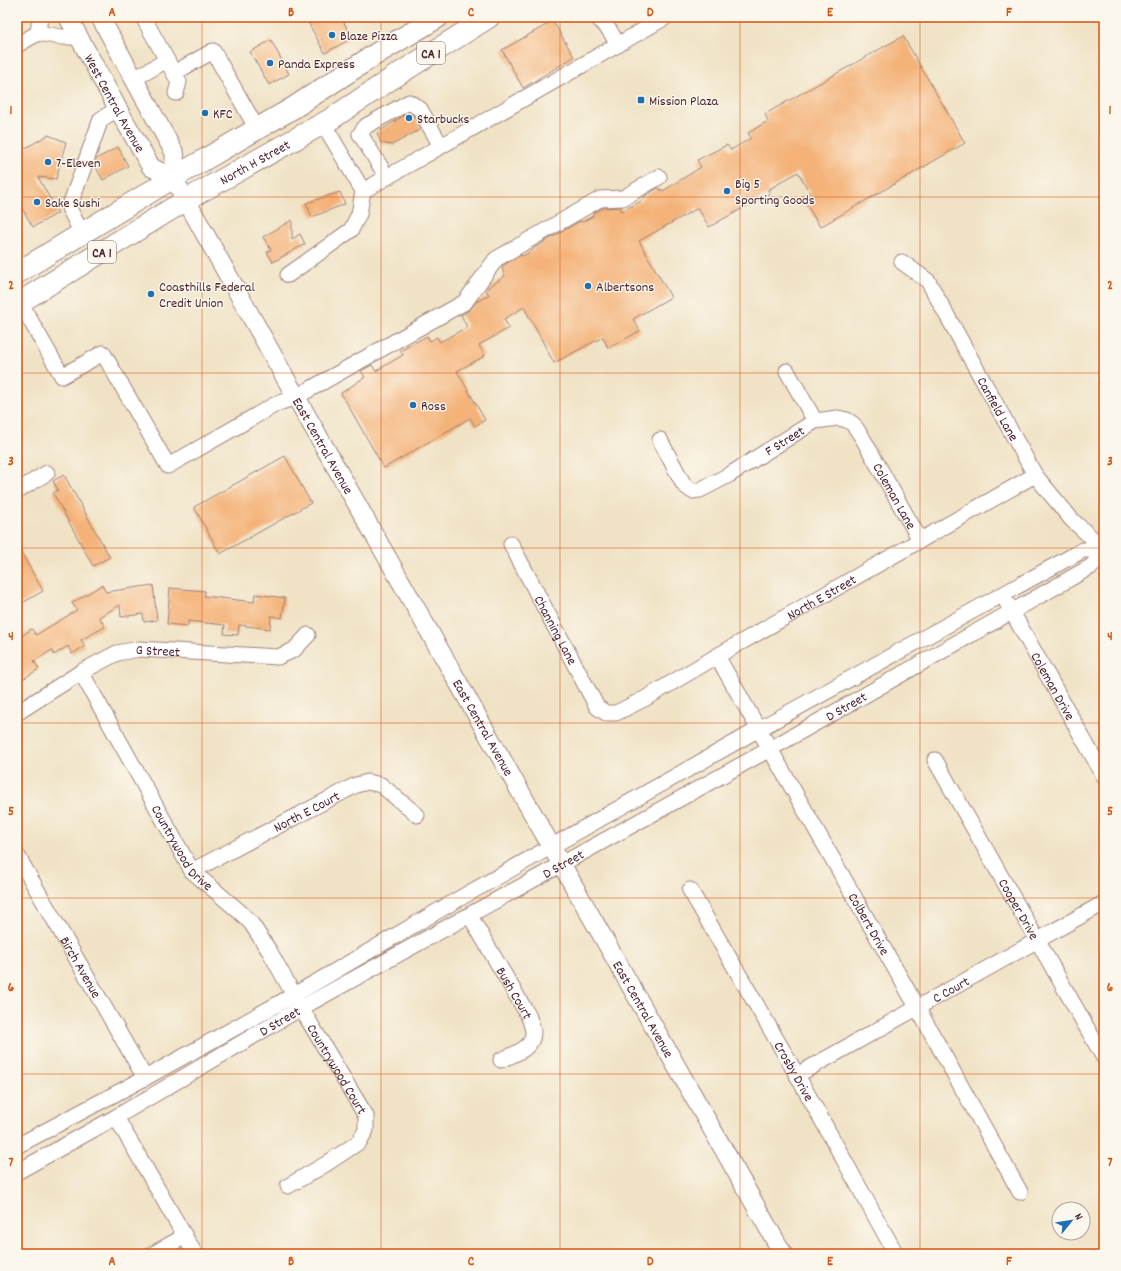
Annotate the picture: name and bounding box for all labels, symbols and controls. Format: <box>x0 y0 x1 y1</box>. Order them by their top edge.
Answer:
text: A <box>108 4 116 23</box>
text: B <box>288 4 294 23</box>
text: C <box>468 4 475 23</box>
text: D <box>647 4 654 23</box>
text: E <box>827 4 834 23</box>
text: F <box>1006 4 1012 23</box>
place label: Blaze Pizza <box>340 27 398 47</box>
marker: Blaze Pizza <box>327 30 337 40</box>
road number: CA 1 <box>417 42 445 64</box>
street label: West Central Avenue <box>78 51 149 157</box>
place label: Panda Express <box>278 55 355 75</box>
marker: Panda Express <box>265 58 275 68</box>
place label: Mission Plaza <box>649 92 719 112</box>
marker: Mission Plaza <box>636 95 646 105</box>
text: 1 <box>10 102 13 121</box>
text: 1 <box>1109 102 1112 121</box>
place label: KFC <box>213 105 233 125</box>
marker: KFC <box>200 108 210 118</box>
place label: Starbucks <box>417 110 470 130</box>
marker: Starbucks <box>404 113 414 123</box>
street label: North H Street <box>217 136 294 191</box>
place label: 7-Eleven <box>56 154 100 174</box>
marker: 7-Eleven <box>43 157 53 167</box>
place label: Big 5 Sporting Goods <box>735 175 815 211</box>
marker: Big 5 Sporting Goods <box>722 186 732 196</box>
place label: Sake Sushi <box>45 194 100 214</box>
marker: Sake Sushi <box>32 197 42 207</box>
road number: CA 1 <box>88 241 116 263</box>
text: 2 <box>8 277 14 296</box>
text: 2 <box>1107 277 1113 296</box>
place label: Coasthills Federal Credit Union <box>159 278 255 314</box>
place label: Albertsons <box>596 278 654 298</box>
marker: Albertsons <box>583 281 593 291</box>
marker: Coasthills Federal Credit Union <box>146 289 156 299</box>
street label: Canfield Lane <box>971 374 1022 445</box>
street label: East Central Avenue <box>286 394 357 499</box>
place label: Ross <box>421 397 446 417</box>
marker: Ross <box>408 400 418 410</box>
street label: F Street <box>762 422 809 462</box>
text: 3 <box>8 453 14 472</box>
text: 3 <box>1107 453 1113 472</box>
street label: Coleman Lane <box>867 460 920 534</box>
street label: North E Street <box>784 571 860 626</box>
street label: Channing Lane <box>528 592 581 669</box>
text: 4 <box>8 628 14 647</box>
text: 4 <box>1107 628 1113 647</box>
street label: G Street <box>135 641 181 663</box>
street label: Coleman Drive <box>1025 649 1079 725</box>
street label: East Central Avenue <box>446 676 517 780</box>
street label: D Street <box>823 688 871 727</box>
street label: North E Court <box>271 787 344 839</box>
street label: Countrywood Drive <box>145 802 216 896</box>
text: 5 <box>8 803 14 822</box>
text: 5 <box>1107 803 1113 822</box>
street label: D Street <box>539 846 588 885</box>
street label: Cooper Drive <box>992 875 1043 944</box>
street label: Colbert Drive <box>842 890 894 960</box>
street label: Birch Avenue <box>54 933 105 1002</box>
street label: East Central Avenue <box>606 958 678 1062</box>
street label: Bush Court <box>490 964 537 1022</box>
street label: C Court <box>929 972 974 1009</box>
text: 6 <box>8 979 15 998</box>
text: 6 <box>1107 979 1114 998</box>
street label: D Street <box>256 1002 305 1042</box>
street label: Countrywood Court <box>301 1021 371 1119</box>
street label: Crosby Drive <box>768 1038 818 1106</box>
text: 7 <box>9 1154 14 1173</box>
text: 7 <box>1108 1154 1113 1173</box>
north arrow <box>1051 1201 1091 1241</box>
text: N <box>1070 1211 1086 1224</box>
text: A <box>108 1253 116 1271</box>
text: B <box>288 1253 294 1271</box>
text: C <box>468 1253 475 1271</box>
text: D <box>647 1253 654 1271</box>
text: E <box>827 1253 834 1271</box>
text: F <box>1006 1253 1012 1271</box>

